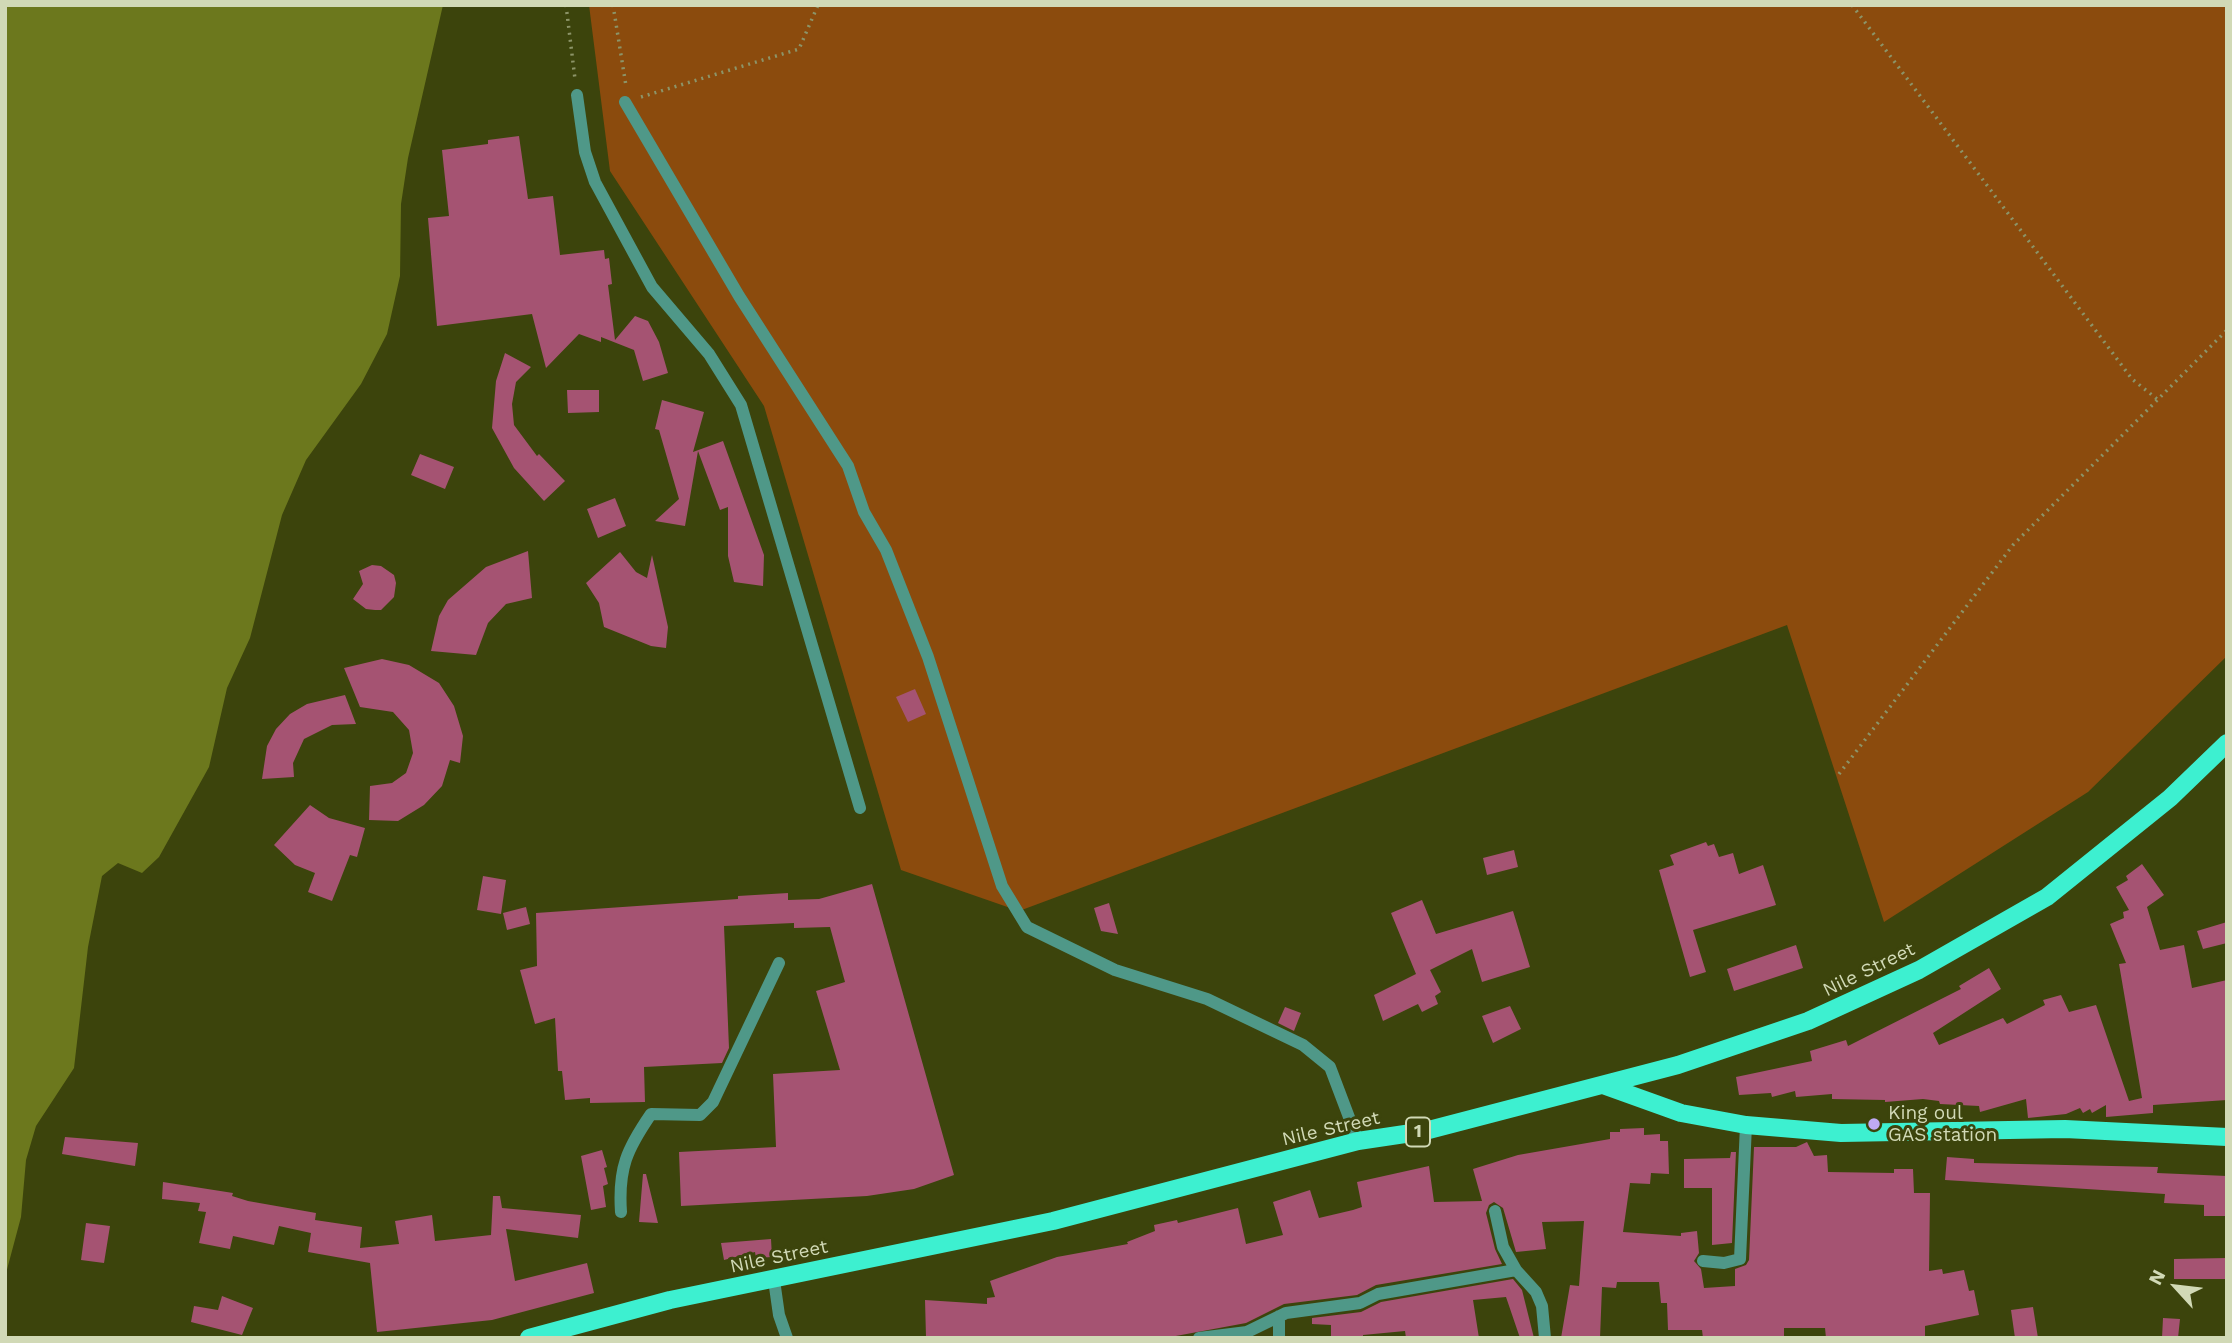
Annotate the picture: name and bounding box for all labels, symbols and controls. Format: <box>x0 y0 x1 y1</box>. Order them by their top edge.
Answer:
street label: Nile Street <box>1819 938 1919 1002</box>
place label: King oul GAS station <box>1888 1102 1997 1146</box>
street label: Nile Street <box>1280 1107 1382 1151</box>
marker: King oul GAS station <box>1866 1116 1882 1132</box>
road number: 1 <box>1406 1118 1430 1147</box>
street label: Nile Street <box>728 1236 830 1278</box>
north arrow <box>2141 1252 2211 1322</box>
text: N <box>2143 1266 2170 1289</box>

